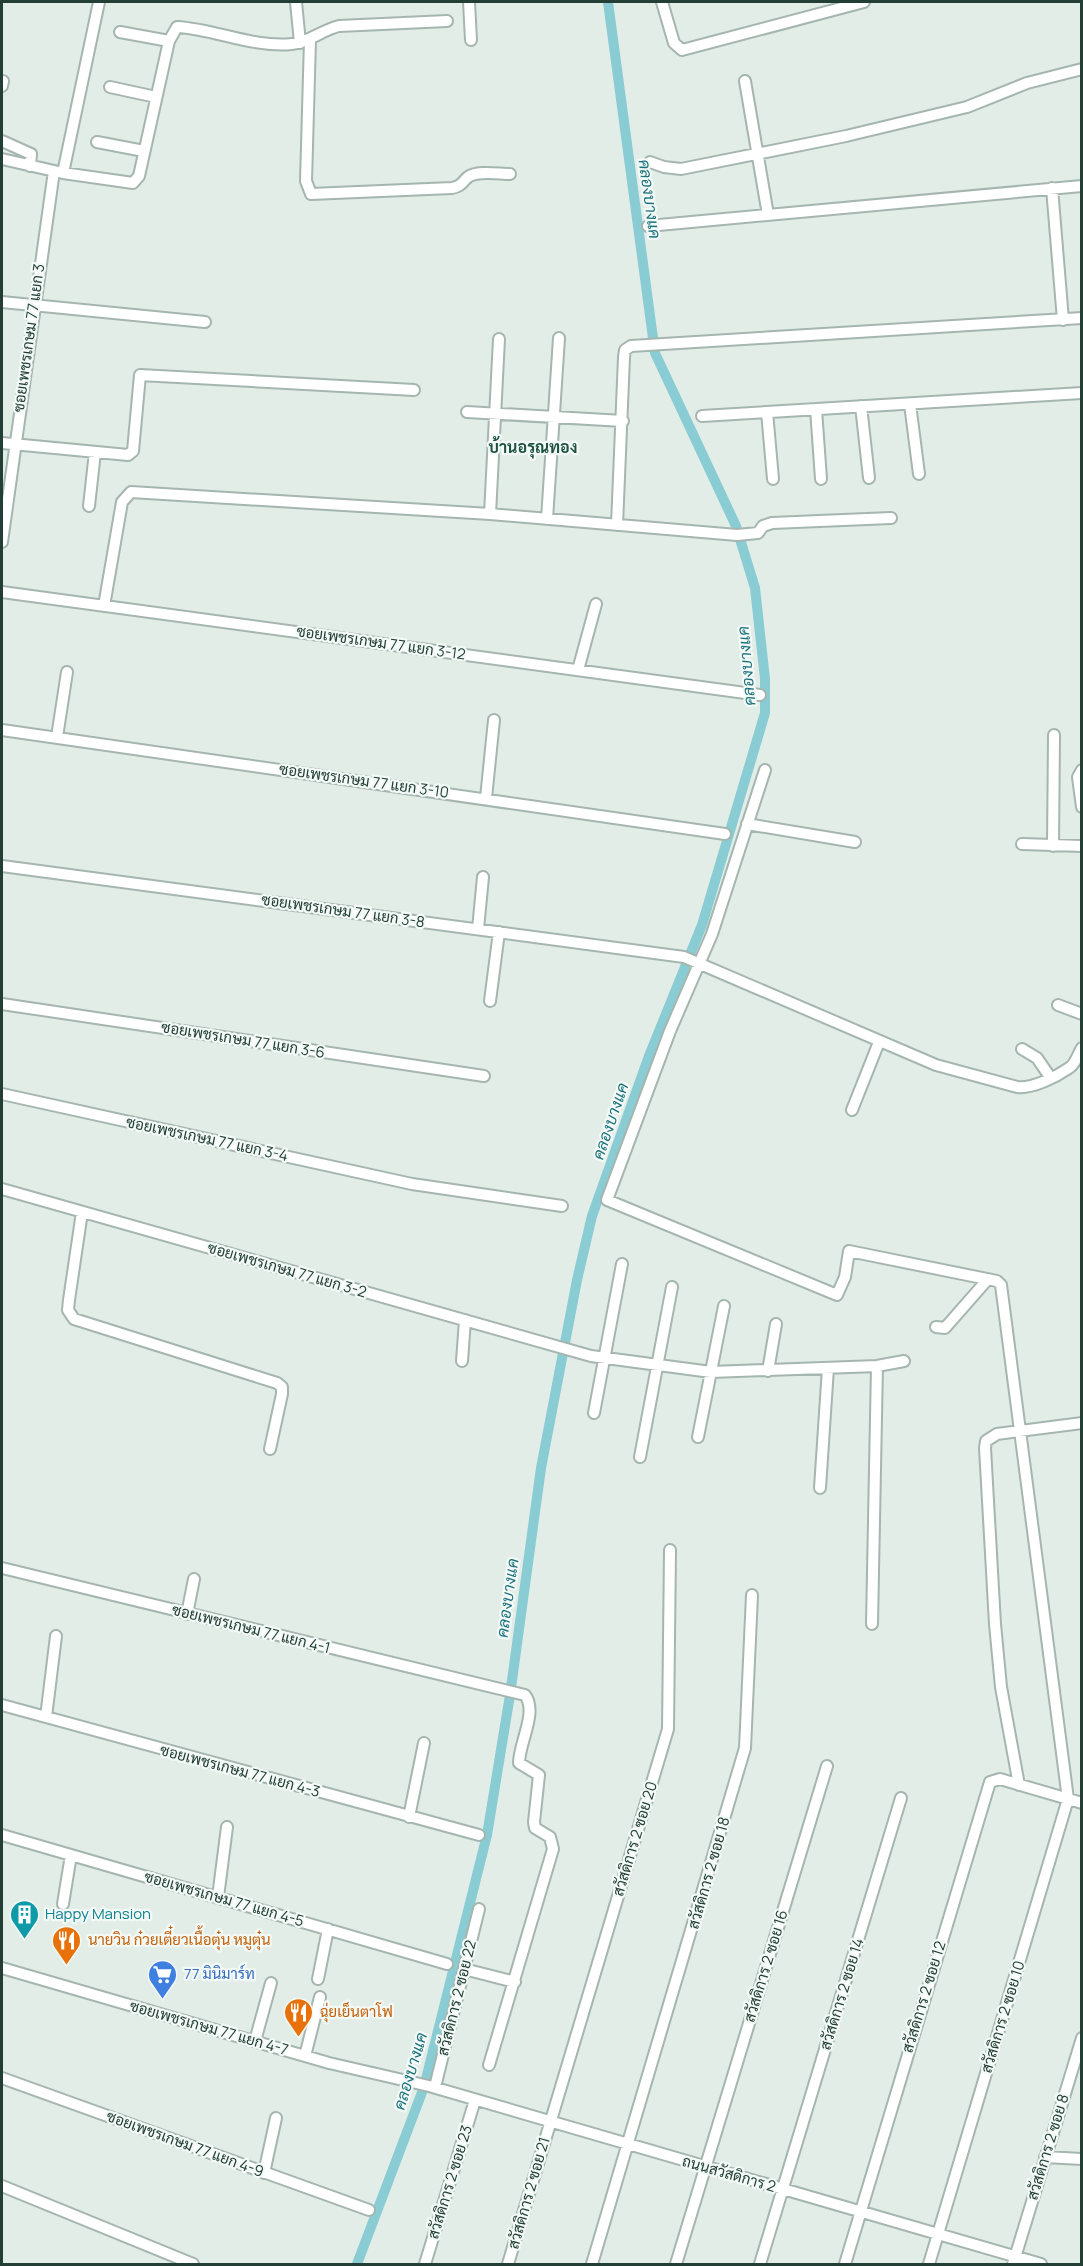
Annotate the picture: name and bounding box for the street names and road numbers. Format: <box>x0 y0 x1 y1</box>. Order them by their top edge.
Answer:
street label: ซอยเพชรเกษม 77 แยก 3 <box>8 262 49 414</box>
street label: ซอยเพชรเกษม 77 แยก 3-12 <box>295 620 467 665</box>
street label: ซอยเพชรเกษม 77 แยก 3-10 <box>278 758 450 803</box>
street label: ซอยเพชรเกษม 77 แยก 3-8 <box>260 889 426 932</box>
street label: ซอยเพชรเกษม 77 แยก 3-6 <box>160 1016 326 1063</box>
street label: ซอยเพชรเกษม 77 แยก 3-4 <box>124 1111 290 1166</box>
street label: ซอยเพชรเกษม 77 แยก 3-2 <box>205 1237 369 1302</box>
street label: ซอยเพชรเกษม 77 แยก 4-1 <box>170 1599 332 1658</box>
street label: ซอยเพชรเกษม 77 แยก 4-3 <box>158 1739 322 1802</box>
street label: สวัสดิการ 2 ซอย 20 <box>607 1779 662 1899</box>
street label: สวัสดิการ 2 ซอย 18 <box>682 1814 735 1931</box>
street label: ซอยเพชรเกษม 77 แยก 4-5 <box>142 1866 306 1931</box>
street label: สวัสดิการ 2 ซอย 16 <box>738 1907 793 2025</box>
street label: สวัสดิการ 2 ซอย 14 <box>815 1935 869 2052</box>
street label: สวัสดิการ 2 ซอย 22 <box>432 1938 481 2058</box>
street label: สวัสดิการ 2 ซอย 12 <box>897 1938 950 2055</box>
street label: สวัสดิการ 2 ซอย 10 <box>975 1958 1030 2076</box>
street label: ซอยเพชรเกษม 77 แยก 4-7 <box>127 1995 291 2060</box>
street label: สวัสดิการ 2 ซอย 8 <box>1021 2091 1074 2203</box>
street label: ซอยเพชรเกษม 77 แยก 4-9 <box>104 2105 267 2182</box>
street label: สวัสดิการ 2 ซอย 23 <box>422 2122 477 2241</box>
street label: สวัสดิการ 2 ซอย 21 <box>502 2134 555 2251</box>
street label: ถนนสวัสดิการ 2 <box>680 2150 778 2197</box>

